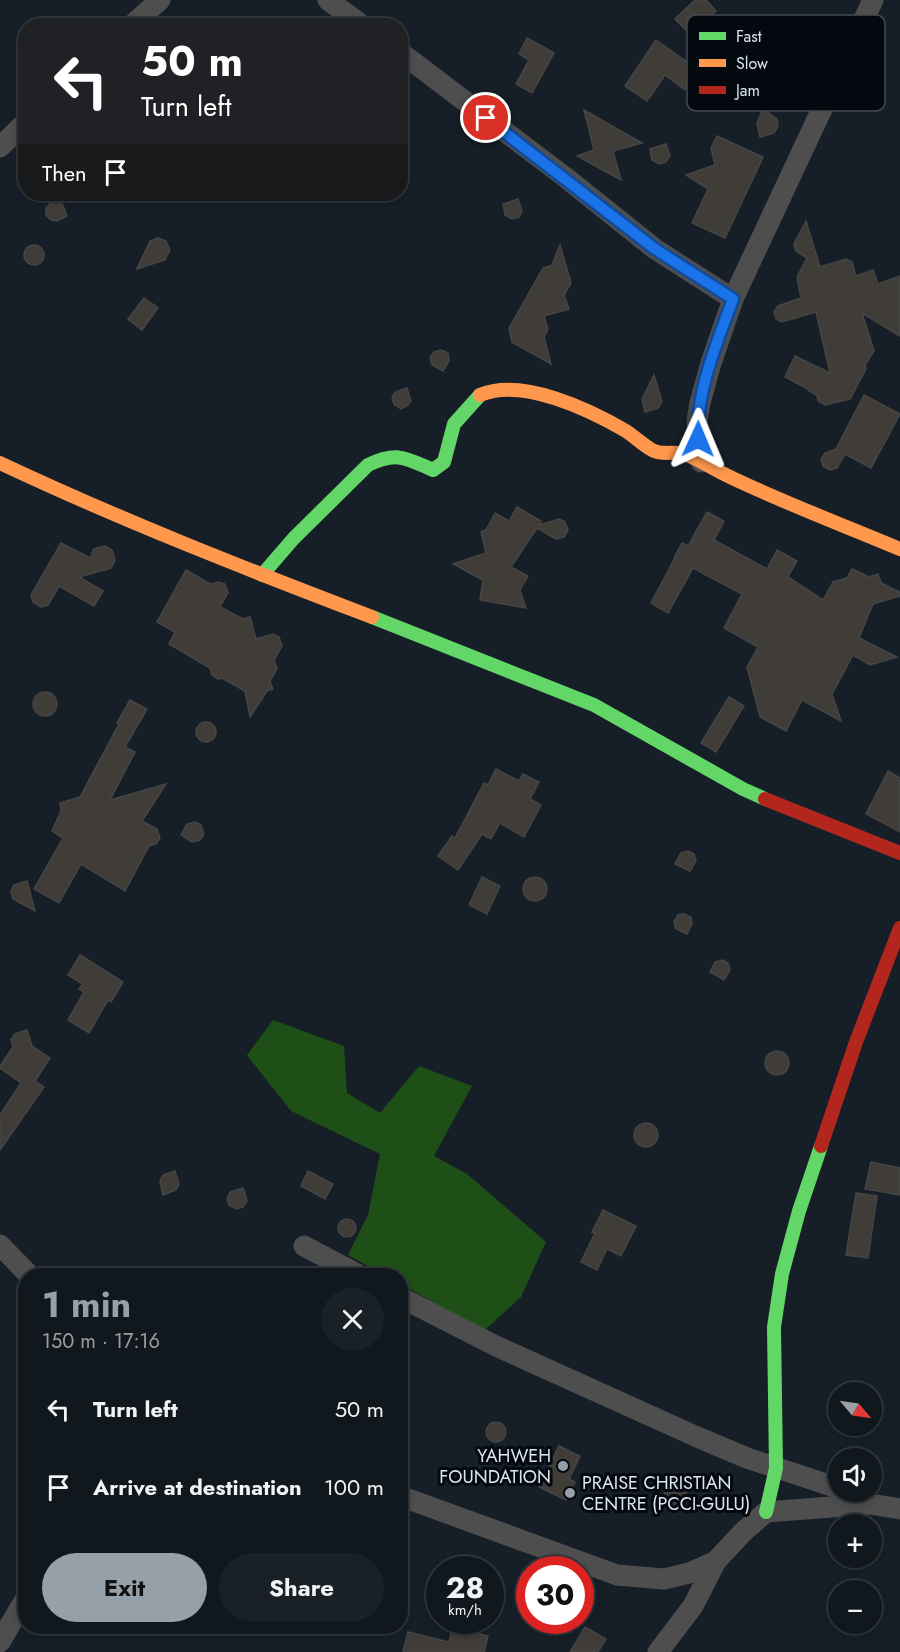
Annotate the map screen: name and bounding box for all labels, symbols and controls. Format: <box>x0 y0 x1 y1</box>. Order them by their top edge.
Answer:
legend <box>687 15 885 111</box>
text: Fast <box>736 25 762 48</box>
text: 50 m <box>141 31 243 92</box>
icon: left <box>42 42 120 120</box>
text: Slow <box>736 52 768 75</box>
text: Jam <box>734 79 760 102</box>
text: Turn left <box>141 87 231 126</box>
pin <box>460 92 511 143</box>
icon: arrive <box>469 101 502 134</box>
icon: arrive <box>99 156 132 189</box>
text: Then <box>42 157 87 189</box>
position arrow <box>666 407 730 471</box>
text: 1 min <box>42 1278 131 1330</box>
button: close <box>321 1288 384 1351</box>
text: 150 m · 17:16 <box>42 1327 160 1356</box>
north arrow <box>828 1382 882 1436</box>
map controls <box>828 1382 882 1634</box>
icon: left <box>42 1393 75 1426</box>
text: Turn left <box>93 1393 178 1425</box>
text: 50 m <box>335 1393 384 1425</box>
place label: YAHWEH FOUNDATION <box>439 1443 551 1490</box>
button: sound <box>828 1448 882 1502</box>
marker: YAHWEH FOUNDATION <box>556 1459 570 1473</box>
place label: PRAISE CHRISTIAN CENTRE (PCCI-GULU) <box>582 1470 750 1517</box>
icon: arrive <box>42 1471 75 1504</box>
text: Arrive at destination <box>93 1471 302 1503</box>
text: 100 m <box>324 1471 384 1503</box>
marker: PRAISE CHRISTIAN CENTRE (PCCI-GULU) <box>563 1486 577 1500</box>
button: + <box>828 1514 882 1568</box>
button: Exit <box>42 1553 207 1622</box>
button: Share <box>219 1553 384 1622</box>
speed limit sign: 30 <box>516 1556 594 1634</box>
text: 28 <box>446 1566 484 1609</box>
button: − <box>828 1580 882 1634</box>
text: km/h <box>448 1599 482 1621</box>

